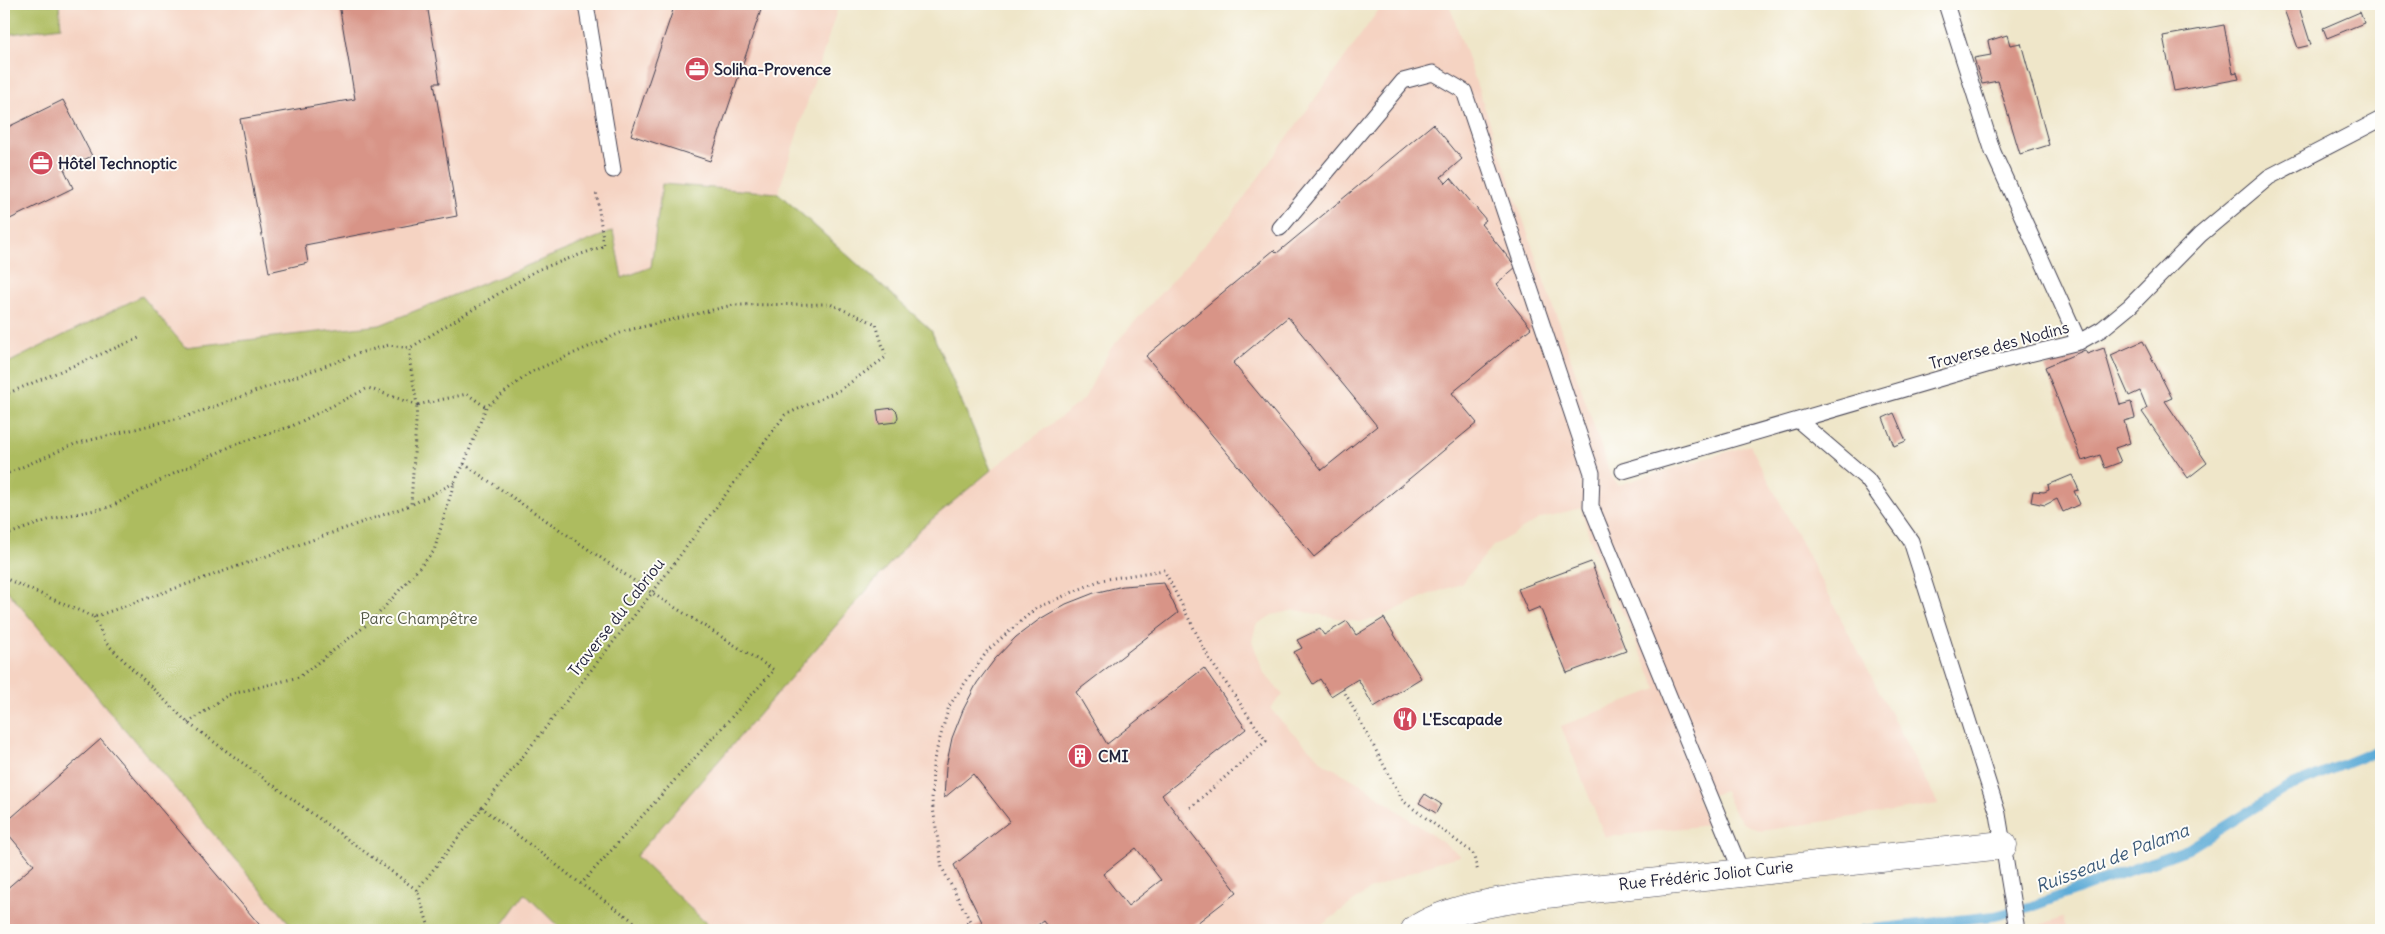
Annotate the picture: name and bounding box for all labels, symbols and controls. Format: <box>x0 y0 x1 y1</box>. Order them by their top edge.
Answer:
office icon: Soliha-Provence <box>684 56 710 82</box>
place label: Soliha-Provence <box>714 59 832 79</box>
office icon: Hôtel Technoptic <box>28 150 54 176</box>
place label: Hôtel Technoptic <box>58 153 177 174</box>
street label: Traverse des Nodins <box>1927 317 2071 373</box>
street label: Traverse du Cabriou <box>564 554 668 680</box>
park label: Parc Champêtre <box>360 608 478 628</box>
restaurant icon: L'Escapade <box>1392 706 1418 732</box>
place label: L'Escapade <box>1422 709 1503 730</box>
building icon: CMI <box>1067 743 1093 769</box>
place label: CMI <box>1098 746 1129 766</box>
water label: Ruisseau de Palama <box>2032 818 2194 898</box>
street label: Rue Frédéric Joliot Curie <box>1618 856 1794 894</box>

